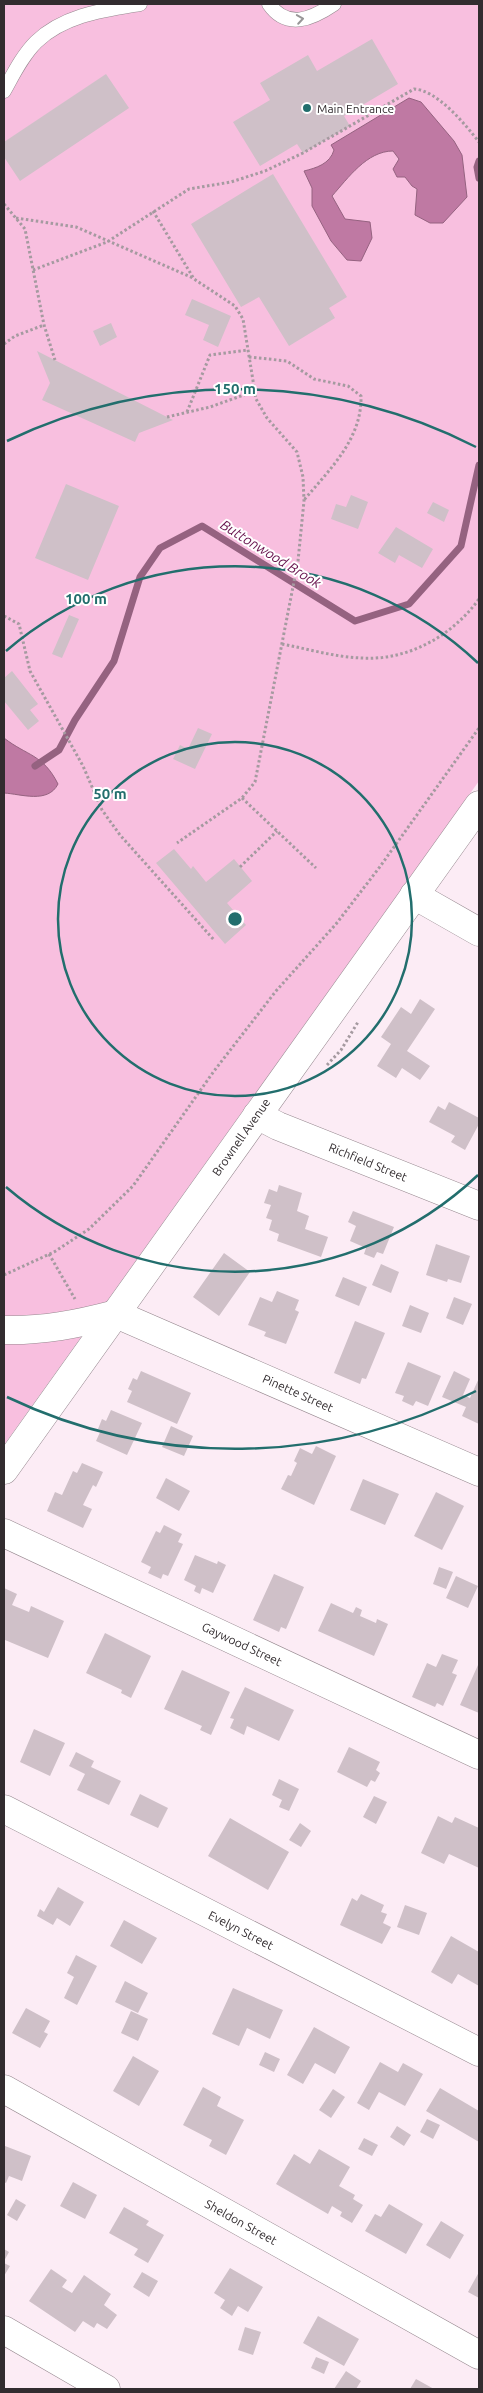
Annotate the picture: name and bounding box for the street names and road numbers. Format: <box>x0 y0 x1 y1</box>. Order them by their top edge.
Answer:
street label: Brownell Avenue <box>209 1096 273 1178</box>
street label: Richfield Street <box>327 1140 409 1184</box>
street label: Pinette Street <box>261 1372 336 1414</box>
street label: Gaywood Street <box>200 1620 284 1668</box>
street label: Evelyn Street <box>206 1908 276 1952</box>
street label: Sheldon Street <box>203 2197 279 2247</box>

